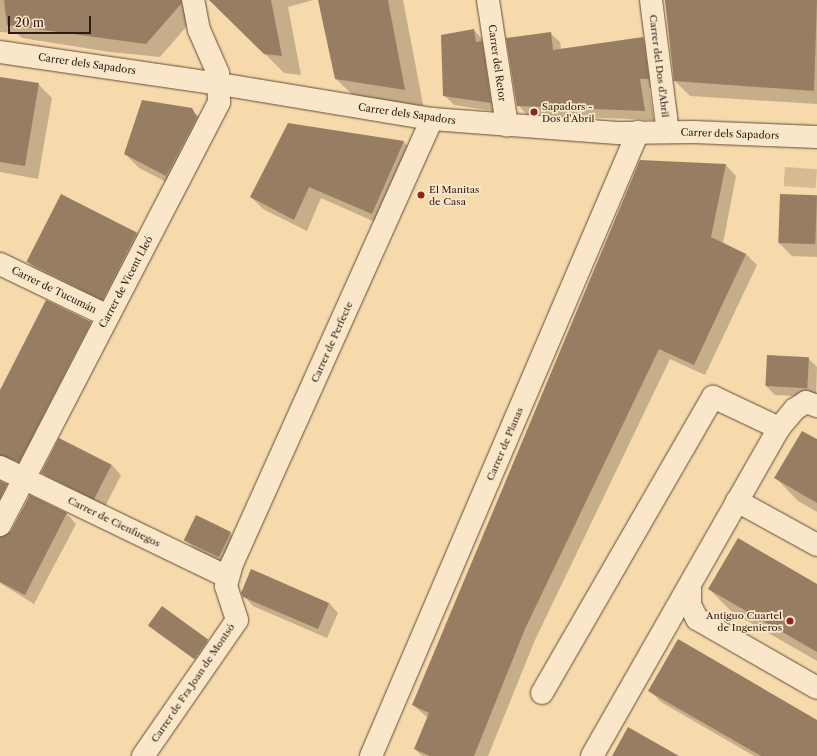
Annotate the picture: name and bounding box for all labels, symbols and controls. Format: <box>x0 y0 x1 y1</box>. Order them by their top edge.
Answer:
scale bar <box>10 8 93 34</box>
street label: Carrer del Dos d'Abril <box>647 14 671 118</box>
text: 20 m <box>15 15 44 30</box>
street label: Carrer del Retor <box>486 24 508 102</box>
street label: Carrer dels Sapadors <box>37 51 137 77</box>
place label: Sapadors - Dos d'Abril <box>542 100 595 124</box>
street label: Carrer dels Sapadors <box>357 101 457 127</box>
marker: Sapadors - Dos d'Abril <box>529 107 539 117</box>
street label: Carrer dels Sapadors <box>680 126 780 142</box>
place label: El Manitas de Casa <box>429 183 479 206</box>
marker: El Manitas de Casa <box>416 190 426 200</box>
street label: Carrer de Vicent Lleó <box>97 234 155 330</box>
street label: Carrer de Tucumán <box>9 264 99 316</box>
street label: Carrer de Perfecte <box>309 300 355 384</box>
street label: Carrer de Planas <box>484 405 526 483</box>
street label: Carrer de Cienfuegos <box>66 494 162 550</box>
place label: Antiguo Cuartel de Ingenieros <box>706 609 782 632</box>
marker: Antiguo Cuartel de Ingenieros <box>785 616 795 626</box>
street label: Carrer de Fra Joan de Montsó <box>149 621 237 745</box>

